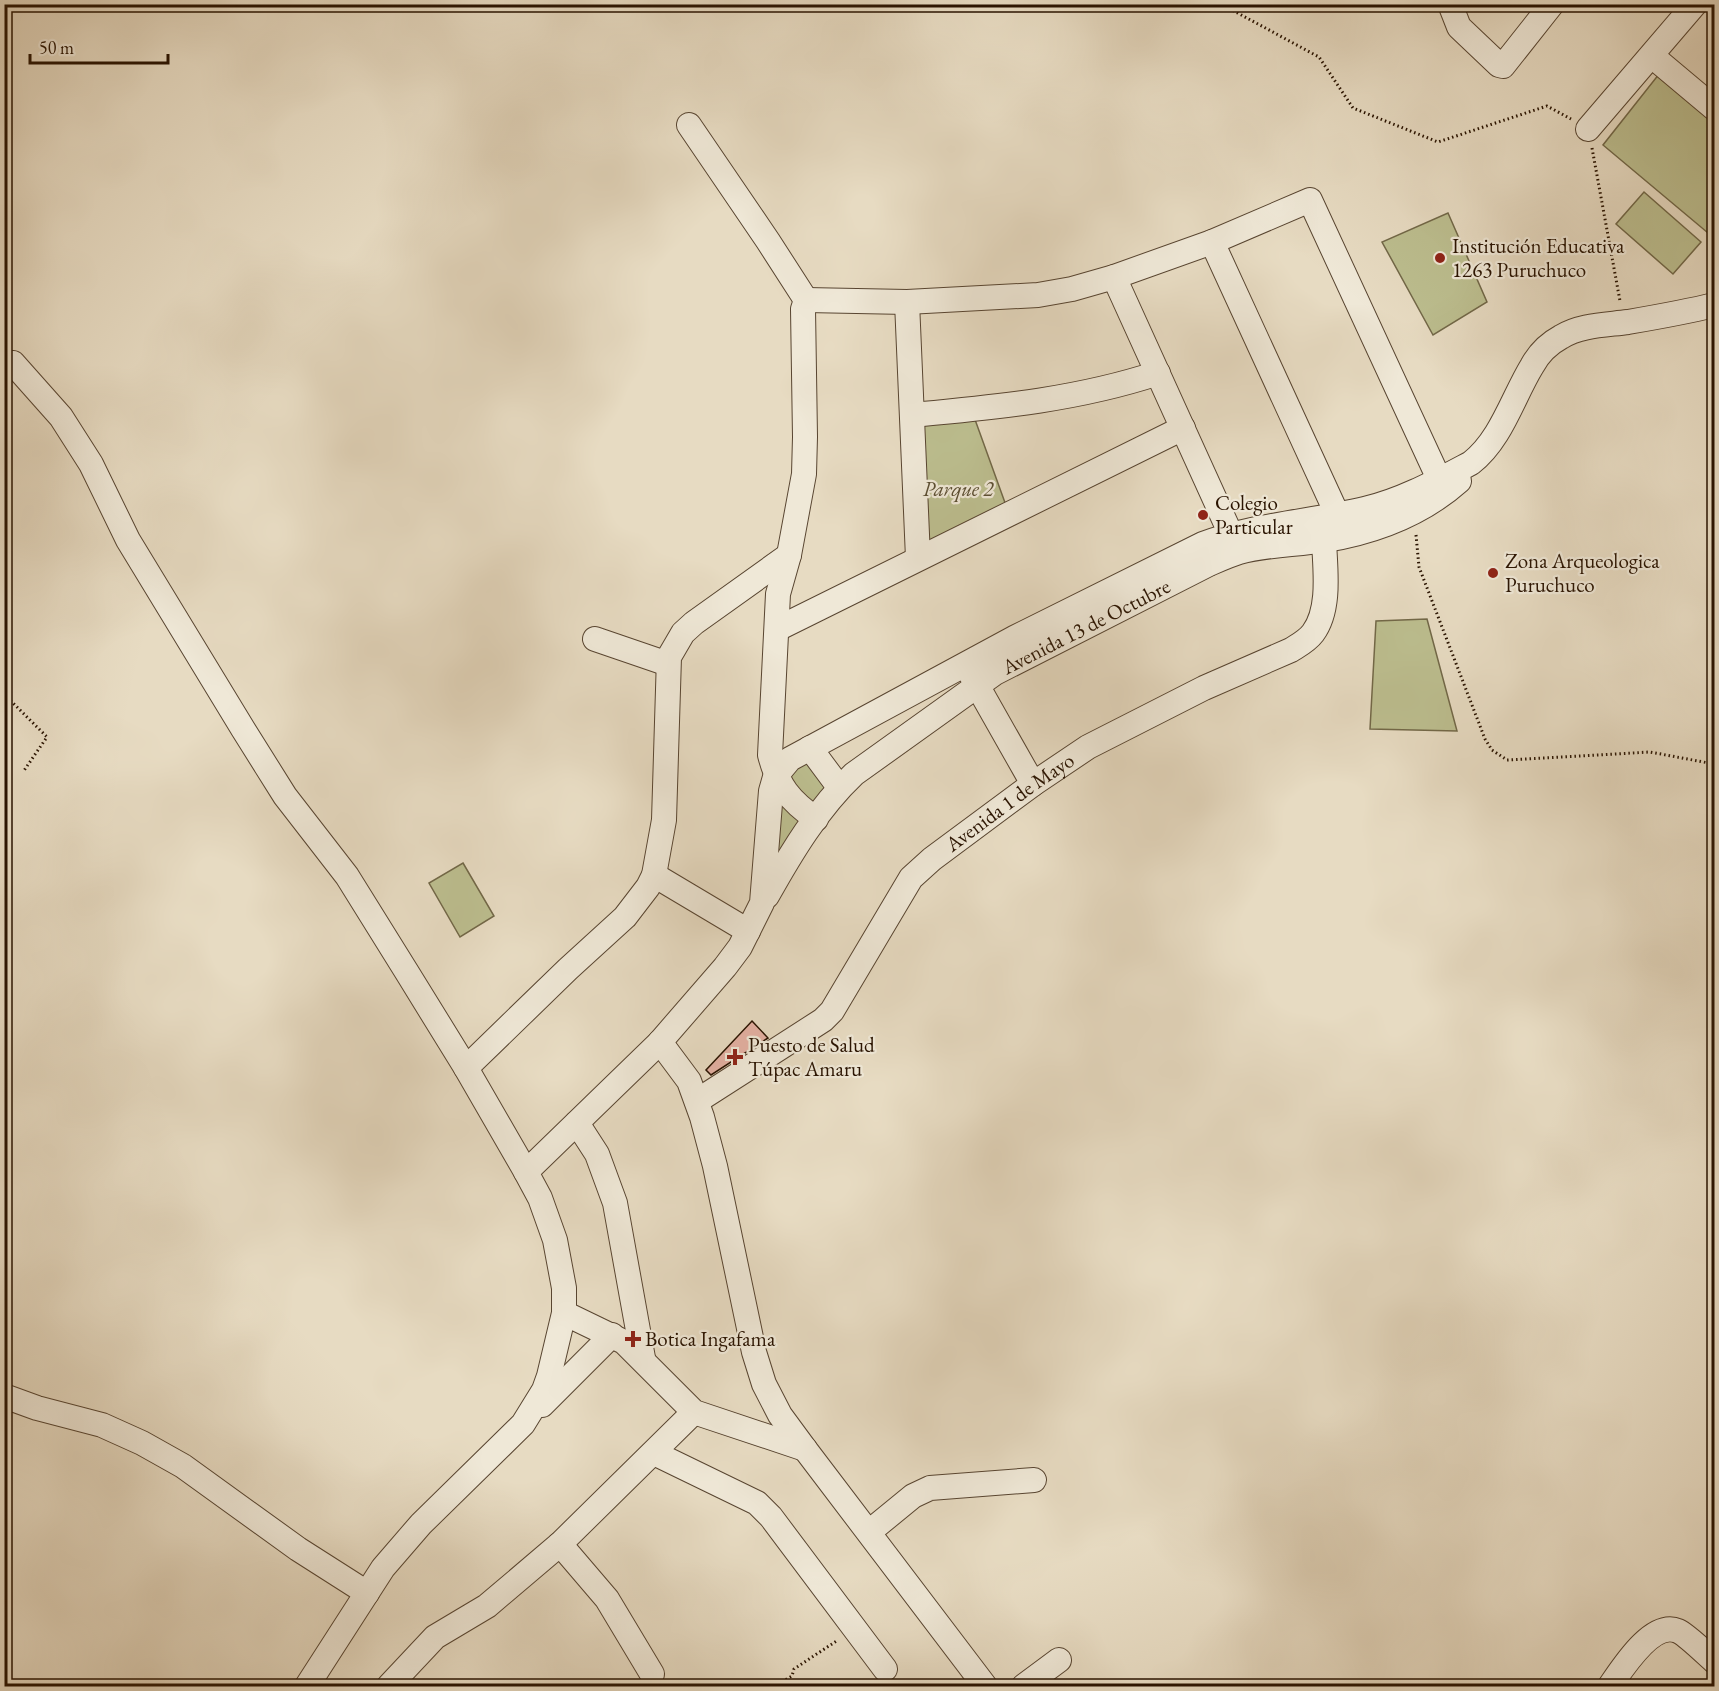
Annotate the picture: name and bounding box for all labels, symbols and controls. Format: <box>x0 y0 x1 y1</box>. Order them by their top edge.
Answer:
scale bar <box>30 27 168 65</box>
text: 50 m <box>39 36 74 59</box>
place label: Institución Educativa 1263 Puruchuco <box>1452 232 1625 283</box>
marker: Institución Educativa 1263 Puruchuco <box>1433 251 1447 265</box>
park label: Parque 2 <box>923 475 994 503</box>
place label: Colegio Particular <box>1215 489 1293 540</box>
marker: Colegio Particular <box>1196 508 1210 522</box>
place label: Zona Arqueologica Puruchuco <box>1505 547 1660 598</box>
marker: Zona Arqueologica Puruchuco <box>1486 566 1500 580</box>
street label: Avenida 13 de Octubre <box>996 572 1174 681</box>
street label: Avenida 1 de Mayo <box>939 746 1079 858</box>
place label: Puesto de Salud Túpac Amaru <box>748 1031 875 1082</box>
marker: Puesto de Salud Túpac Amaru <box>726 1048 744 1066</box>
place label: Botica Ingafama <box>645 1325 776 1352</box>
marker: Botica Ingafama <box>626 1332 640 1346</box>

